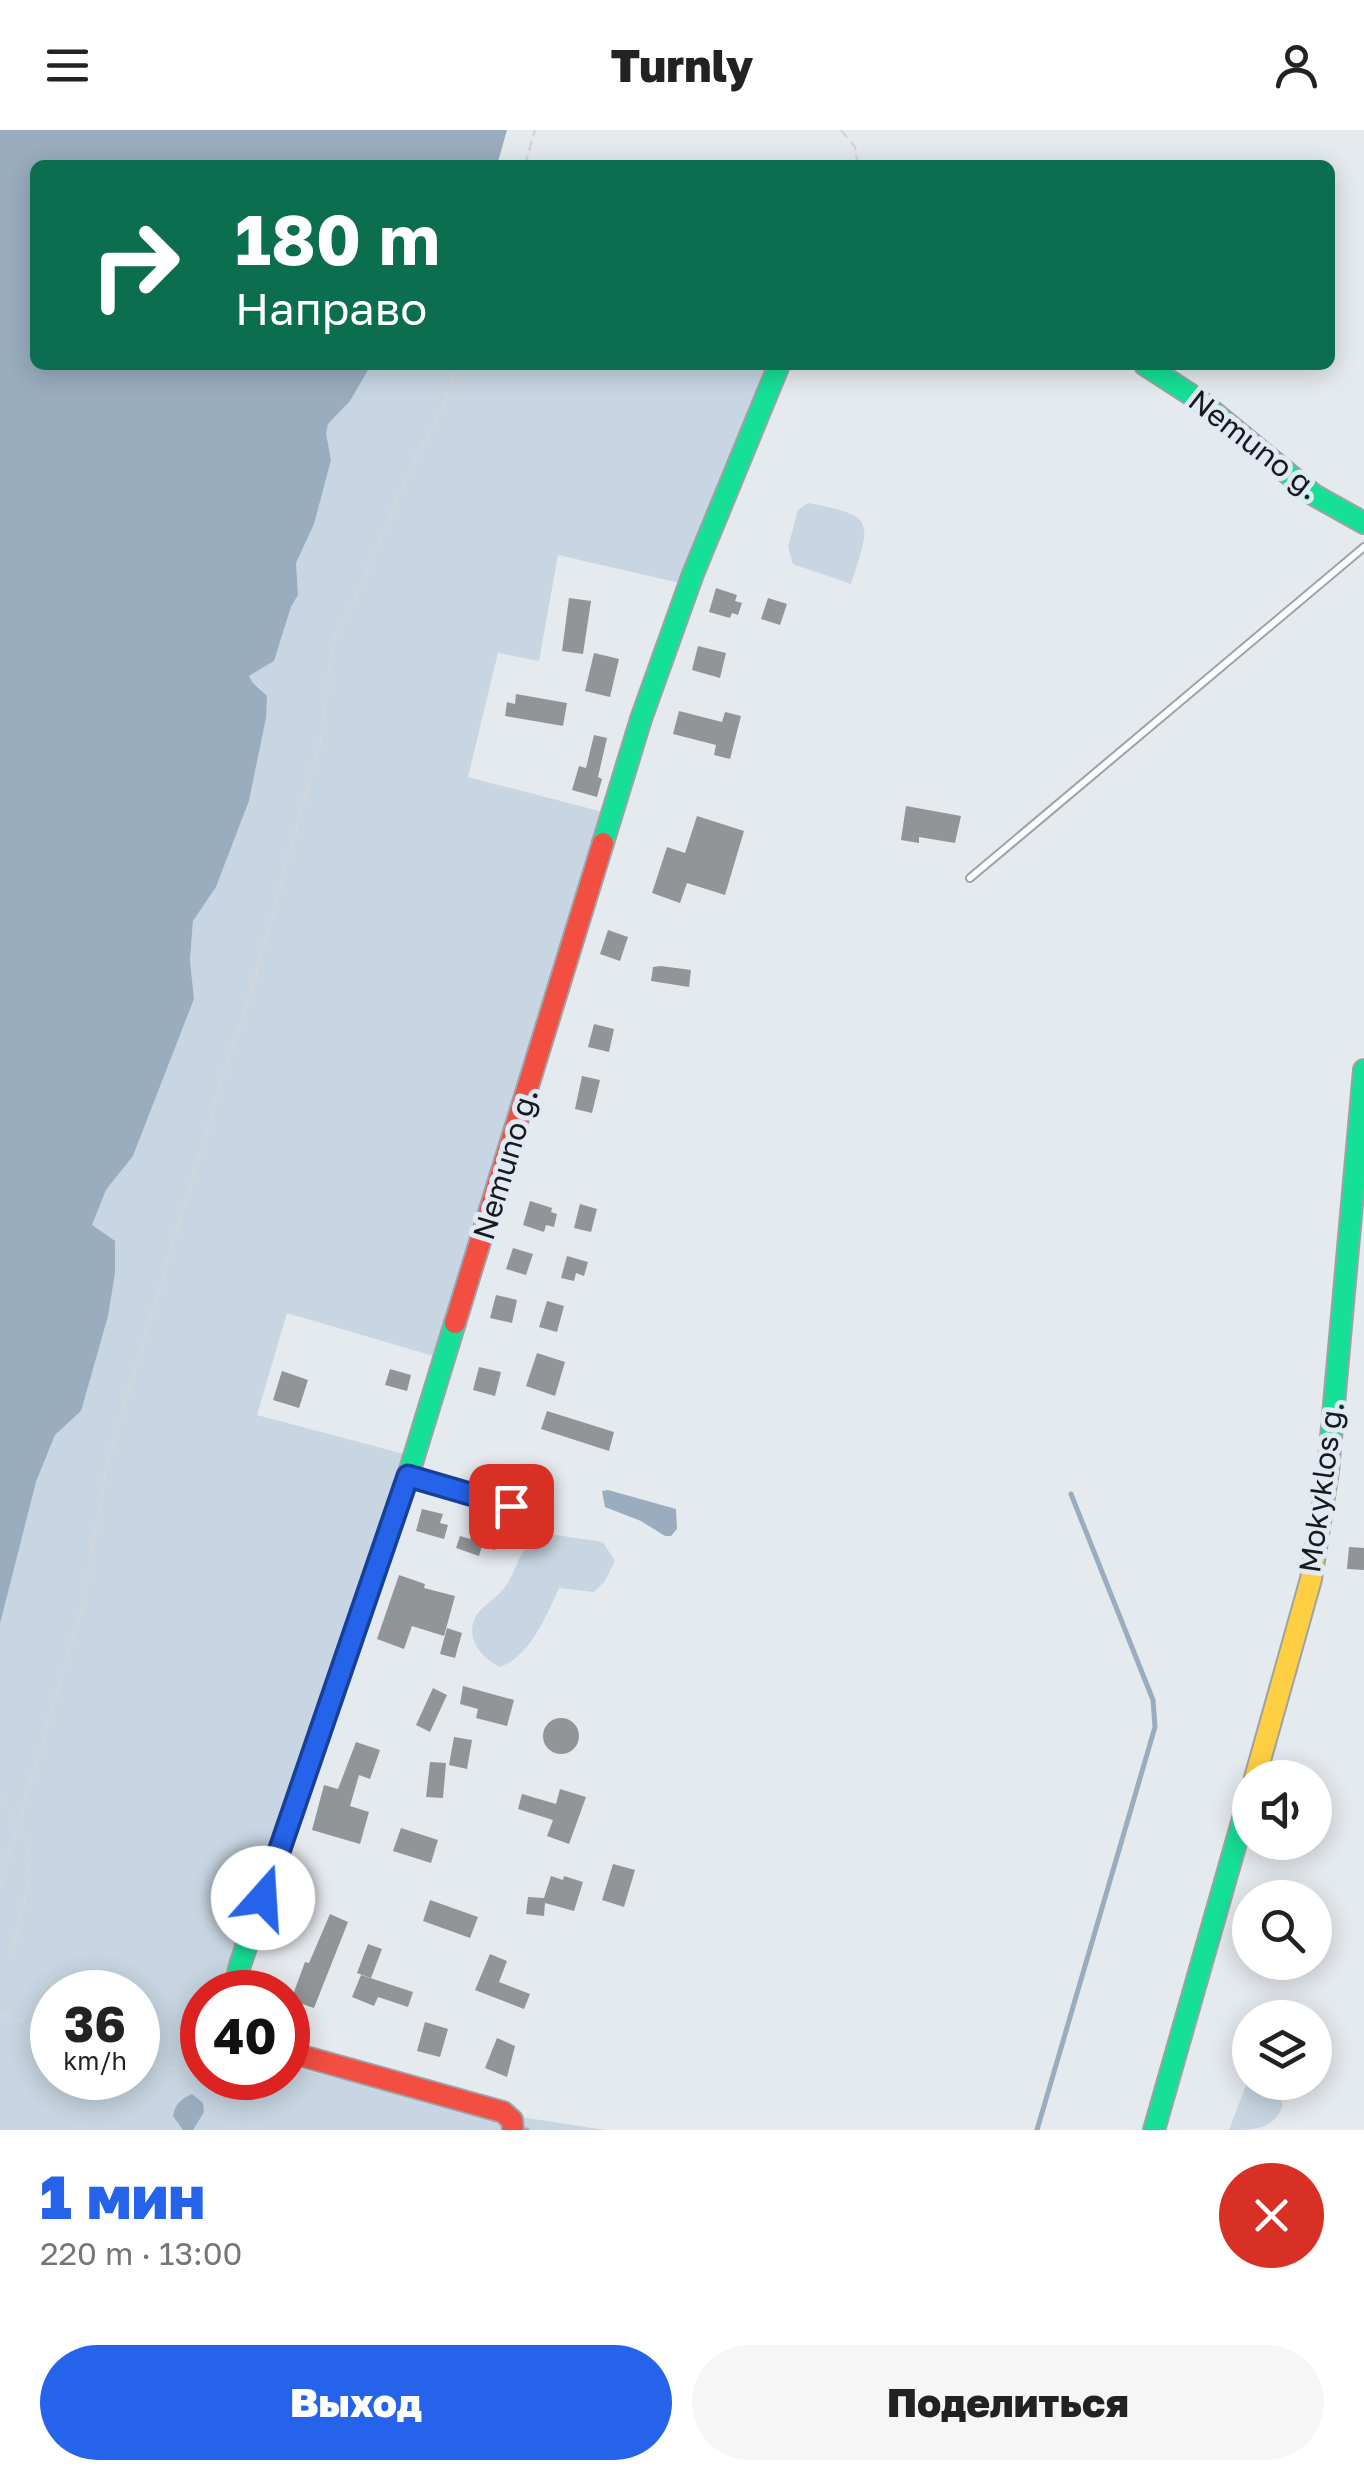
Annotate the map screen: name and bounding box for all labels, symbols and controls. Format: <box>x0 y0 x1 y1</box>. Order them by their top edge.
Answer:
icon: menu <box>40 38 95 93</box>
text: Turnly <box>611 38 753 92</box>
icon: person <box>1269 38 1324 93</box>
text: 180 m <box>235 196 440 280</box>
icon: right <box>70 200 200 330</box>
text: Направо <box>235 281 427 335</box>
street label: Nemuno g. <box>1182 382 1327 507</box>
street label: Nemuno g. <box>465 1084 545 1244</box>
street label: Mokyklos g. <box>1291 1399 1351 1575</box>
pin <box>469 1464 554 1549</box>
icon: arrive <box>484 1479 539 1534</box>
map controls <box>1232 1760 1332 2100</box>
button: sound <box>1232 1760 1332 1860</box>
position arrow <box>211 1846 315 1950</box>
button: search <box>1232 1880 1332 1980</box>
speed limit sign: 40 <box>180 1970 310 2100</box>
text: 36 <box>64 1993 126 2053</box>
button: layers <box>1232 2000 1332 2100</box>
text: km/h <box>63 2045 127 2076</box>
text: 1 мин <box>40 2160 205 2232</box>
button: close <box>1219 2163 1324 2268</box>
text: 220 m · 13:00 <box>40 2234 242 2272</box>
button: Выход <box>40 2345 672 2460</box>
button: Поделиться <box>692 2345 1324 2460</box>

